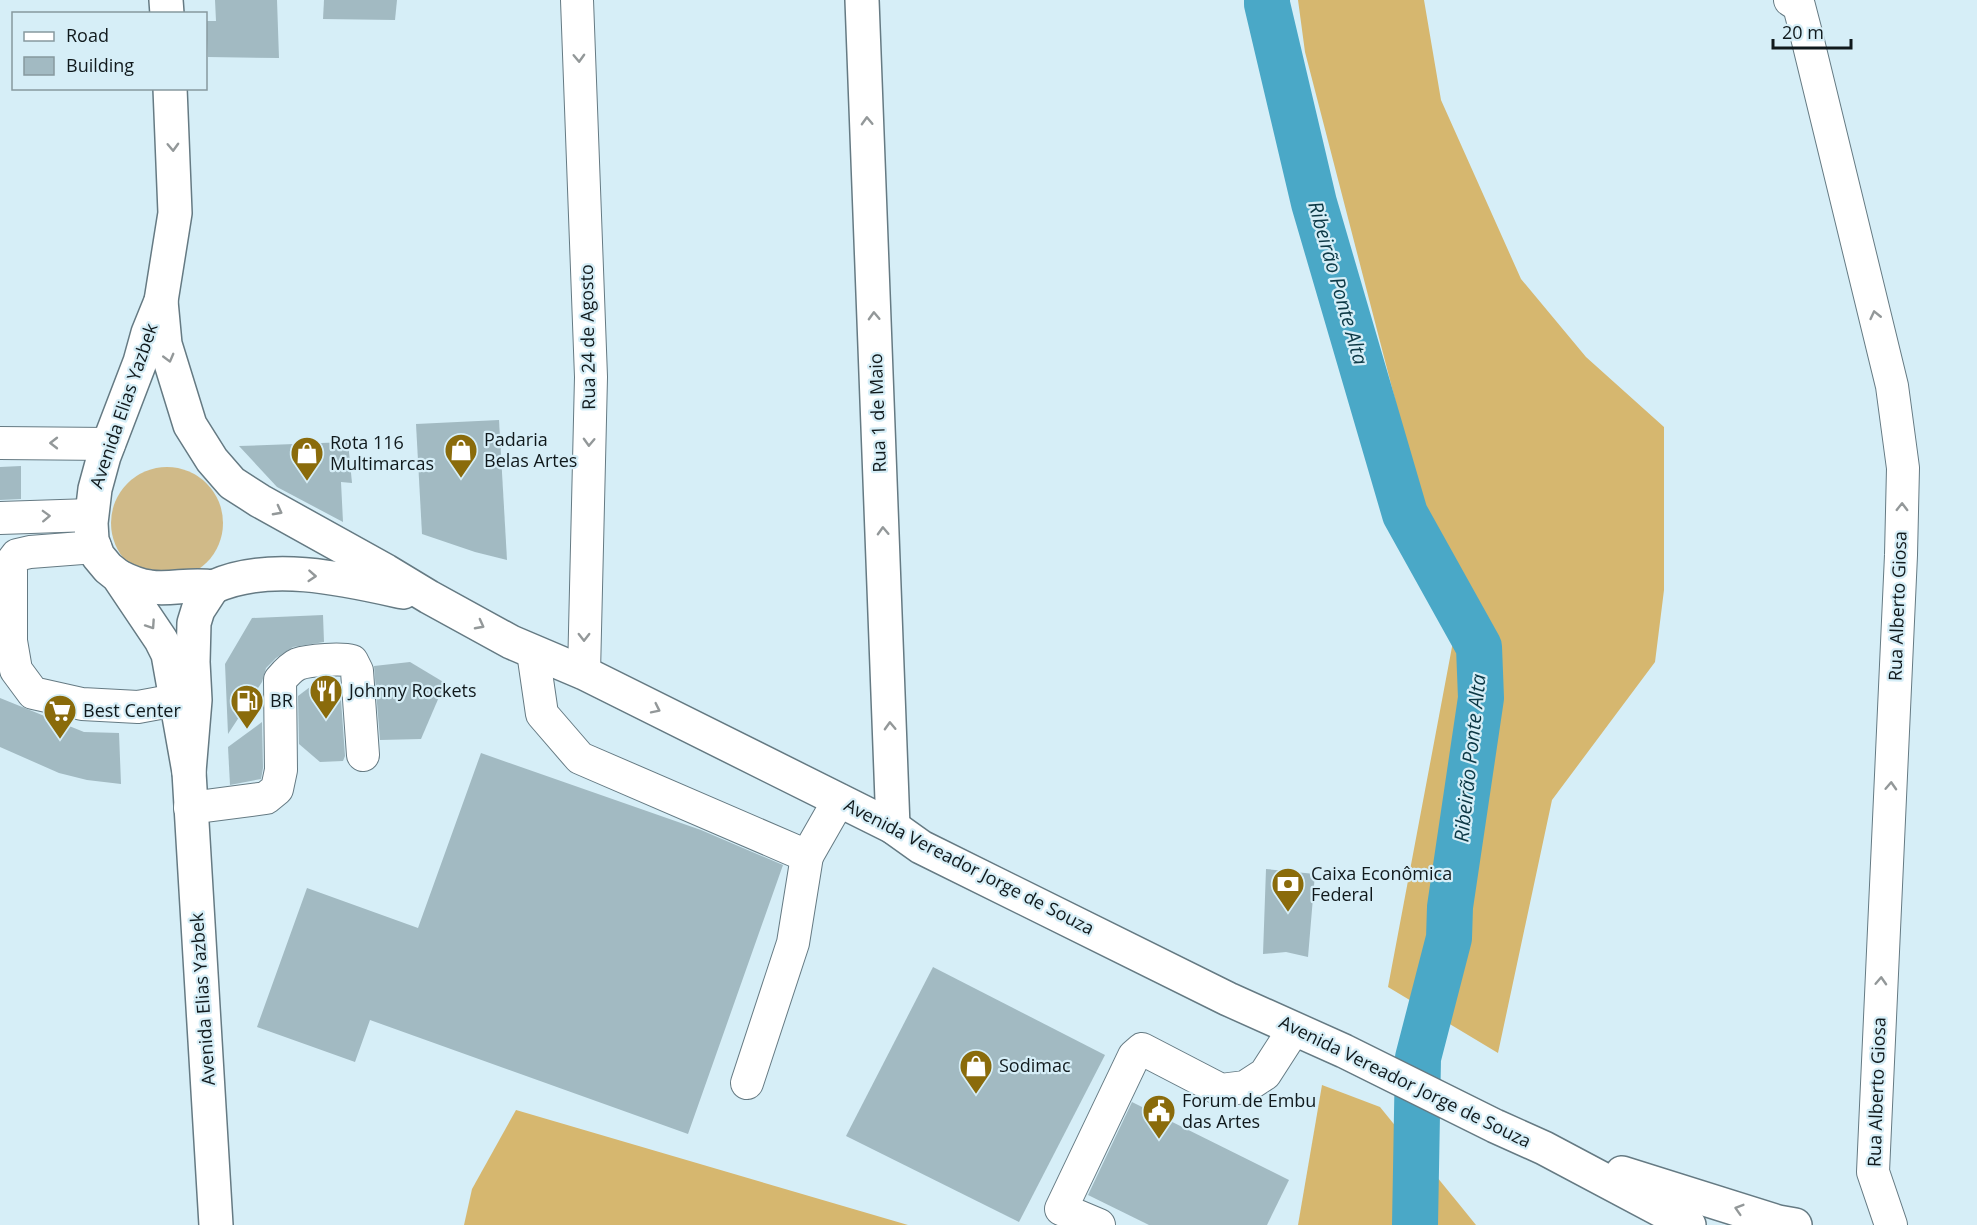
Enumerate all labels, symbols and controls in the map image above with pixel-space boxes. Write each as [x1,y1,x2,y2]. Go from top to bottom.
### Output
legend [12,12,207,90]
scale bar [1773,12,1851,50]
text: 20 m [1782,20,1824,44]
text: Road [66,23,109,47]
text: Building [66,53,134,77]
one-way arrow [573,54,586,63]
one-way arrow [860,116,873,125]
one-way arrow [166,142,179,151]
water label: Ribeirão Ponte Alta [1302,198,1375,368]
street label: Rua 24 de Agosto [574,264,600,410]
one-way arrow [1869,310,1882,320]
one-way arrow [868,311,881,320]
street label: Avenida Elias Yazbek [84,319,163,491]
one-way arrow [162,353,175,363]
street label: Rua 1 de Maio [863,353,891,473]
place label: Padaria Belas Artes [484,427,577,472]
place label: Rota 116 Multimarcas [330,430,434,475]
shop icon: Padaria Belas Artes [443,432,479,479]
shop icon: Rota 116 Multimarcas [289,435,325,482]
one-way arrow [50,437,59,449]
one-way arrow [583,438,595,447]
one-way arrow [1896,503,1909,512]
one-way arrow [271,504,282,515]
one-way arrow [41,510,50,523]
one-way arrow [876,527,889,536]
street label: Rua Alberto Giosa [1882,530,1912,681]
one-way arrow [307,569,316,582]
one-way arrow [144,618,155,629]
one-way arrow [474,618,484,629]
one-way arrow [578,633,590,642]
restaurant icon: Johnny Rockets [308,673,344,720]
water label: Ribeirão Ponte Alta [1447,673,1492,843]
place label: Johnny Rockets [347,678,477,702]
fuel station icon: BR [229,683,265,730]
place label: BR [270,688,293,712]
supermarket icon: Best Center [42,693,78,740]
place label: Best Center [83,698,181,722]
one-way arrow [649,702,660,713]
one-way arrow [883,722,896,731]
one-way arrow [1884,782,1897,791]
street label: Avenida Vereador Jorge de Souza [840,792,1099,940]
place label: Caixa Econômica Federal [1311,861,1452,906]
bank icon: Caixa Econômica Federal [1270,866,1306,913]
street label: Avenida Elias Yazbek [184,911,220,1086]
one-way arrow [1875,976,1888,985]
street label: Avenida Vereador Jorge de Souza [1275,1009,1535,1153]
street label: Rua Alberto Giosa [1861,1016,1891,1167]
shop icon: Sodimac [958,1048,994,1095]
place label: Sodimac [999,1053,1071,1077]
place label: Forum de Embu das Artes [1182,1088,1316,1133]
public building icon: Forum de Embu das Artes [1141,1093,1177,1140]
one-way arrow [1734,1204,1745,1216]

